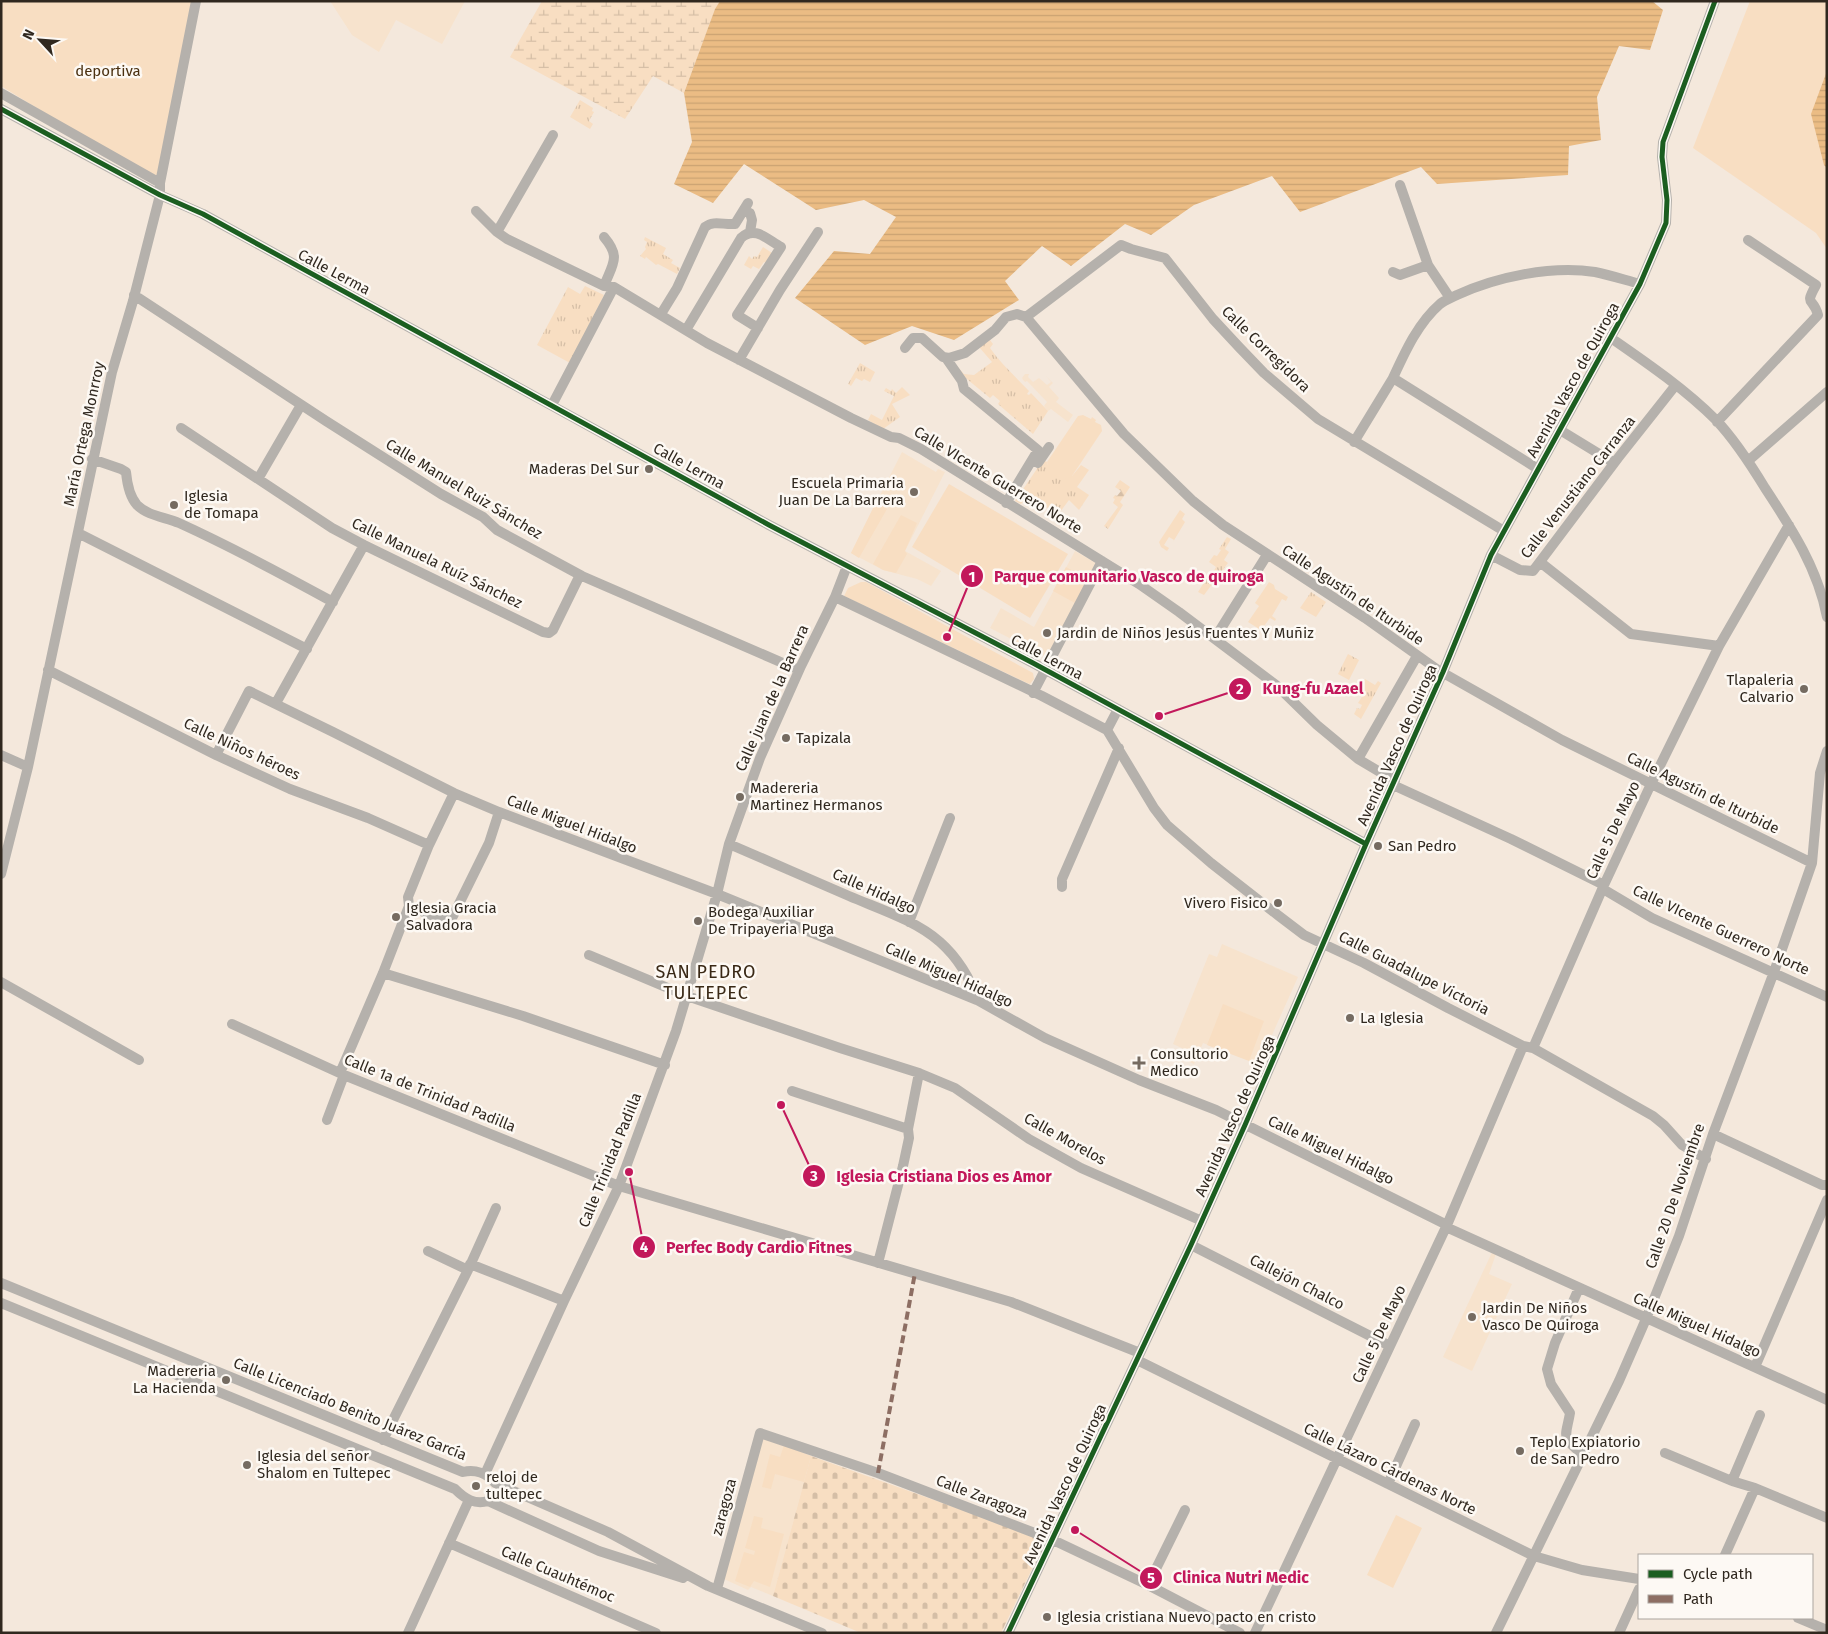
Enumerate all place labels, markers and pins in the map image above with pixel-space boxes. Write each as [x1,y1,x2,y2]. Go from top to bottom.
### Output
place label: Maderas Del Sur [529,460,639,478]
marker: Maderas Del Sur [643,463,655,475]
place label: Escuela Primaria Juan De La Barrera [778,474,904,509]
marker: Escuela Primaria Juan De La Barrera [908,486,920,498]
place label: Iglesia de Tomapa [184,487,259,522]
marker: Iglesia de Tomapa [168,499,180,511]
callout: Parque comunitario Vasco de quiroga [959,561,1274,592]
place label: Jardin de Niños Jesús Fuentes Y Muñiz [1057,624,1314,642]
marker: Jardin de Niños Jesús Fuentes Y Muñiz [1041,627,1053,639]
place label: Tlapaleria Calvario [1726,671,1794,706]
callout: Kung-fu Azael [1228,673,1374,704]
marker: Tlapaleria Calvario [1798,683,1810,695]
place label: Tapizala [796,729,851,747]
marker: Tapizala [780,732,792,744]
place label: Madereria Martinez Hermanos [750,779,882,814]
marker: Madereria Martinez Hermanos [734,791,746,803]
place label: San Pedro [1388,837,1457,855]
marker: San Pedro [1372,840,1384,852]
place label: Vivero Fisico [1184,894,1268,912]
marker: Vivero Fisico [1272,897,1284,909]
place label: Iglesia Gracia Salvadora [406,899,497,934]
place label: Bodega Auxiliar De Tripayeria Puga [708,903,834,938]
marker: Iglesia Gracia Salvadora [390,911,402,923]
marker: Bodega Auxiliar De Tripayeria Puga [692,915,704,927]
place label: La Iglesia [1360,1009,1424,1027]
marker: La Iglesia [1344,1012,1356,1024]
place label: Consultorio Medico [1150,1045,1229,1080]
marker: Consultorio Medico [1132,1056,1146,1070]
callout: Iglesia Cristiana Dios es Amor [801,1161,1062,1192]
callout: Perfec Body Cardio Fitnes [631,1231,862,1262]
place label: Jardin De Niños Vasco De Quiroga [1482,1299,1599,1334]
marker: Jardin De Niños Vasco De Quiroga [1466,1311,1478,1323]
place label: Madereria La Hacienda [133,1362,216,1397]
marker: Madereria La Hacienda [220,1374,232,1386]
place label: Teplo Expiatorio de San Pedro [1530,1433,1640,1468]
marker: Teplo Expiatorio de San Pedro [1514,1445,1526,1457]
place label: Iglesia del señor Shalom en Tultepec [257,1447,391,1482]
marker: Iglesia del señor Shalom en Tultepec [241,1459,253,1471]
place label: reloj de tultepec [486,1468,542,1503]
marker: reloj de tultepec [470,1480,482,1492]
callout: Clinica Nutri Medic [1138,1562,1319,1593]
place label: Iglesia cristiana Nuevo pacto en cristo [1057,1608,1316,1626]
marker: Iglesia cristiana Nuevo pacto en cristo [1041,1611,1053,1623]

